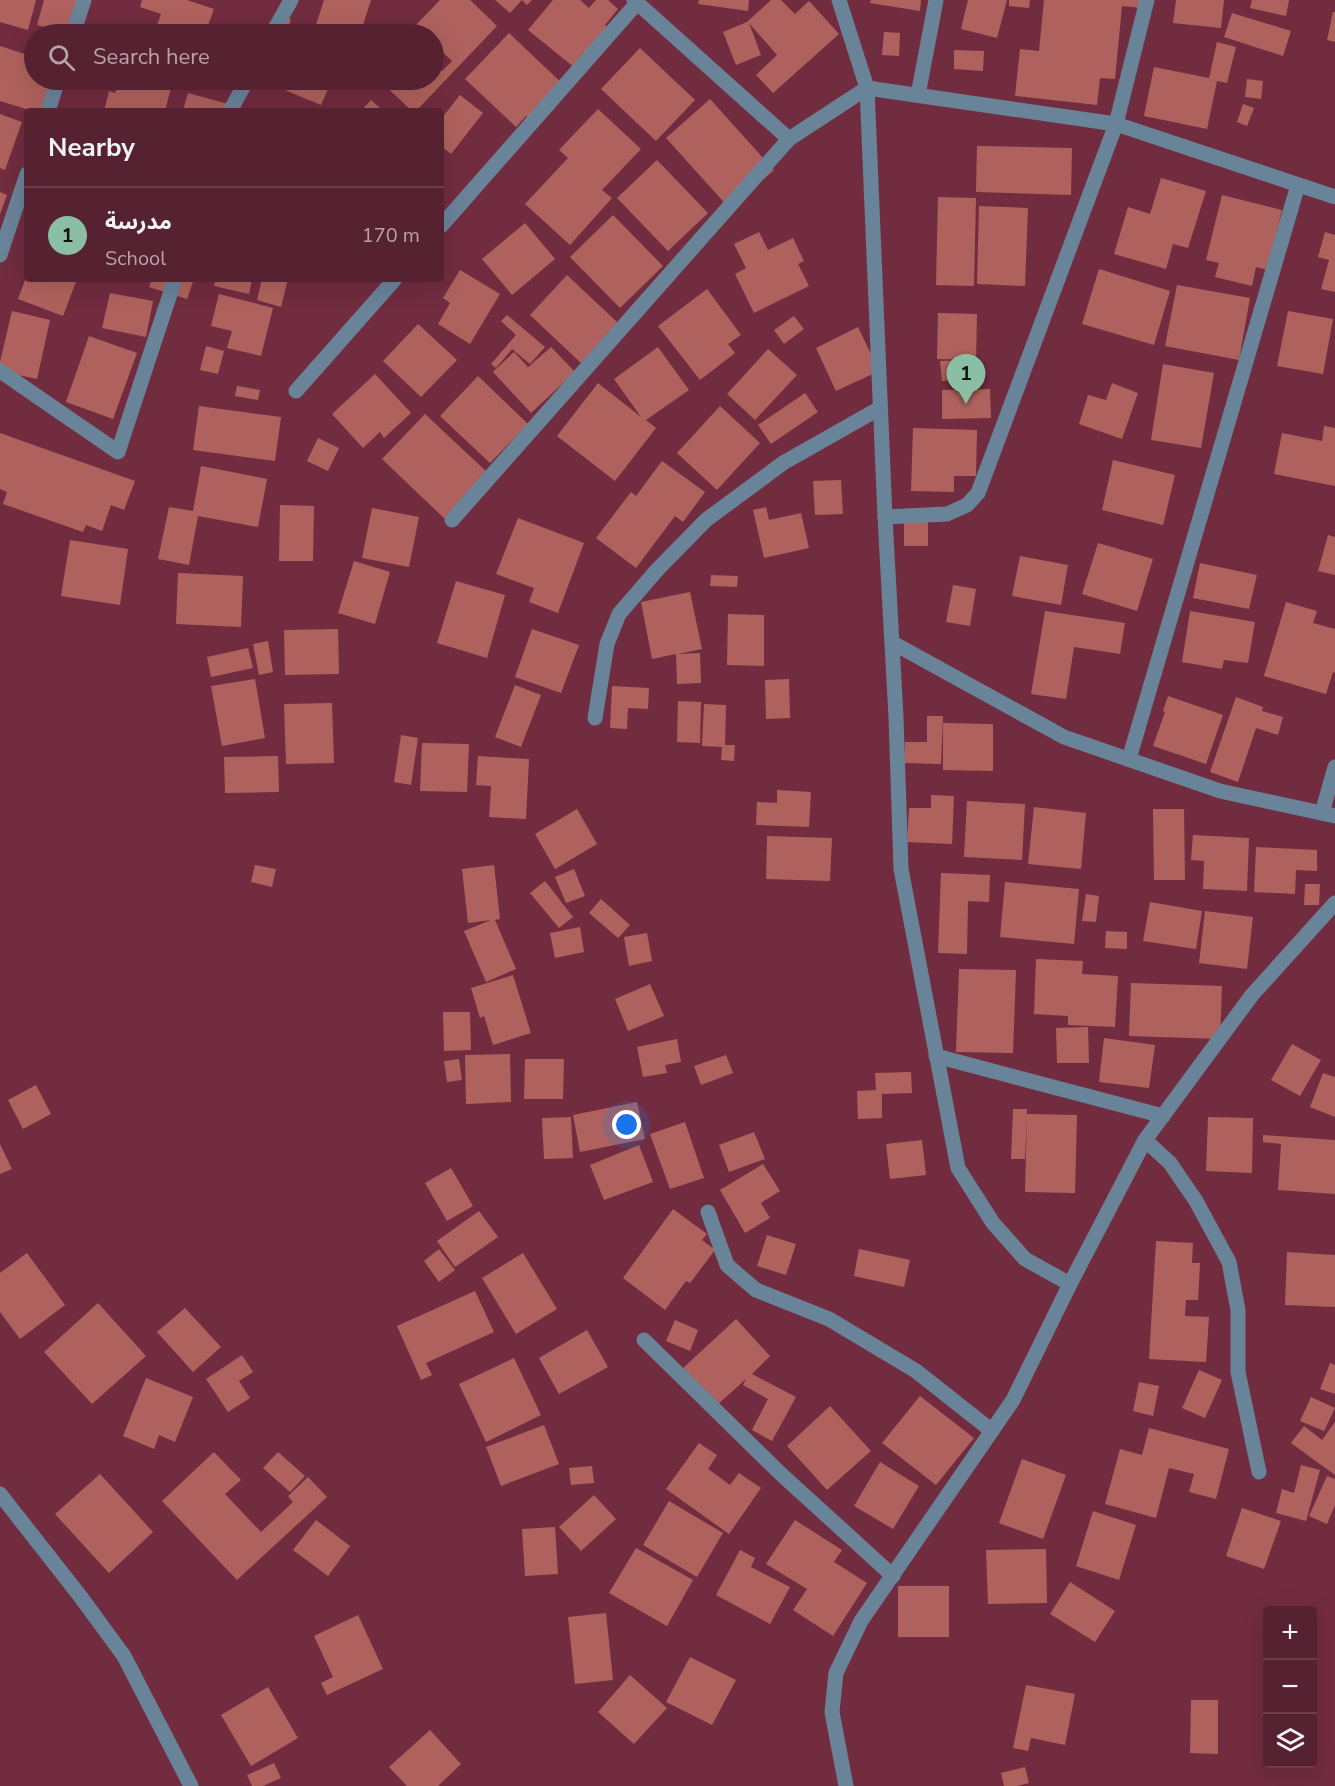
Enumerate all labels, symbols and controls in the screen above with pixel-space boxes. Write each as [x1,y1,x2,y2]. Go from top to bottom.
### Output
search box [24,24,444,90]
icon: search [45,41,78,74]
text: Search here [93,42,210,72]
text: Nearby [48,130,135,165]
text: مدرسة [105,207,172,237]
text: 1 [62,222,74,249]
text: 170 m [362,222,420,249]
text: School [105,245,166,272]
pin: 1 [946,354,986,404]
your location [612,1110,641,1139]
map controls [1263,1606,1317,1768]
button: + [1263,1606,1317,1660]
button: − [1263,1660,1317,1714]
button: layers [1263,1714,1317,1768]

